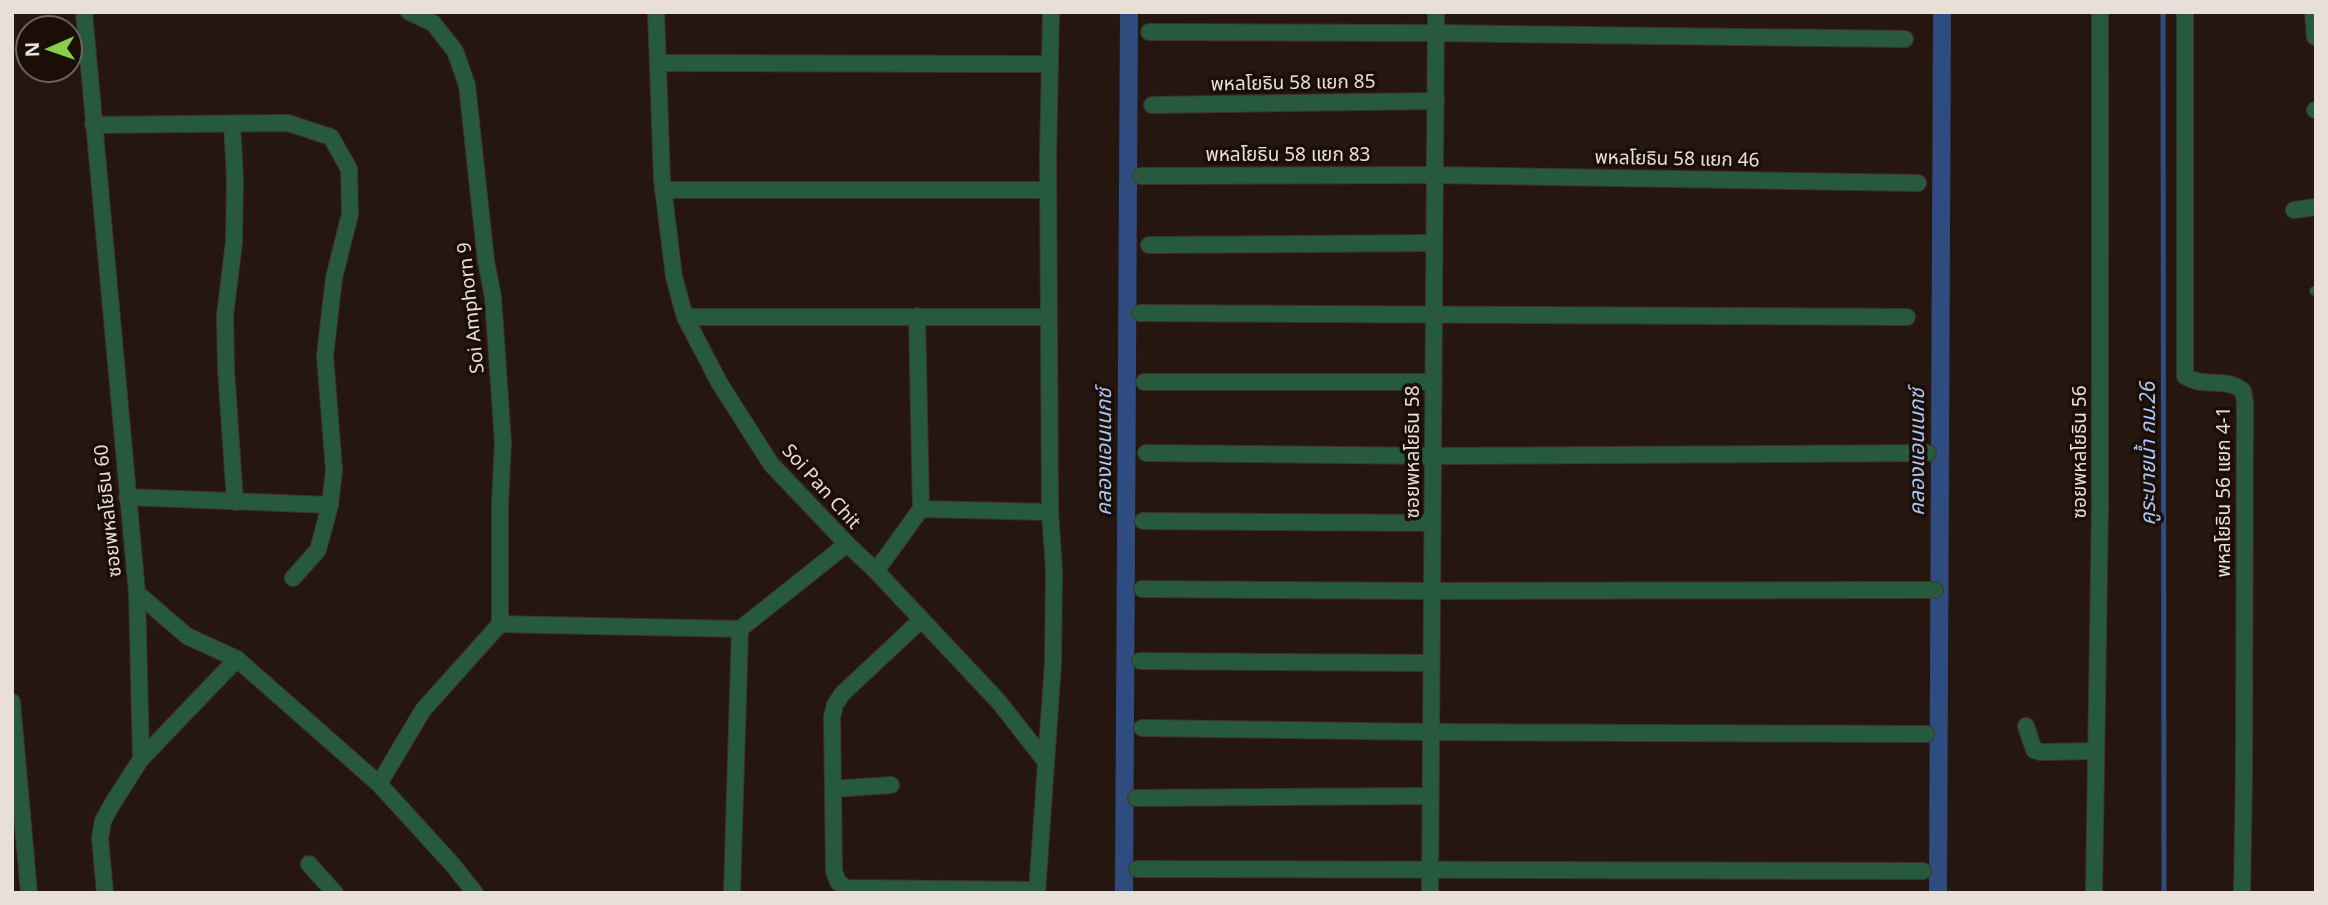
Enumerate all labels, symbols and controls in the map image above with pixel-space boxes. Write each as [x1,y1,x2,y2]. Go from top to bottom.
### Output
north arrow [14,14,84,84]
text: N [19,41,45,58]
street label: พหลโยธิน 58 แยก 85 [1210,68,1376,96]
street label: พหลโยธิน 58 แยก 83 [1206,141,1370,167]
street label: พหลโยธิน 58 แยก 46 [1594,144,1760,172]
street label: Soi Amphorn 9 [450,241,490,375]
water label: คูระบายน้ำ กม.26 [2133,380,2161,525]
water label: คลองแอนเนกซ์ [1089,383,1117,516]
water label: คลองแอนเนกซ์ [1902,383,1930,516]
street label: ซอยพหลโยธิน 58 [1399,385,1425,519]
street label: ซอยพหลโยธิน 56 [2066,385,2092,519]
street label: พหลโยธิน 56 แยก 4-1 [2210,406,2236,578]
street label: Soi Pan Chit [777,438,867,534]
street label: ซอยพหลโยธิน 60 [87,443,127,579]

